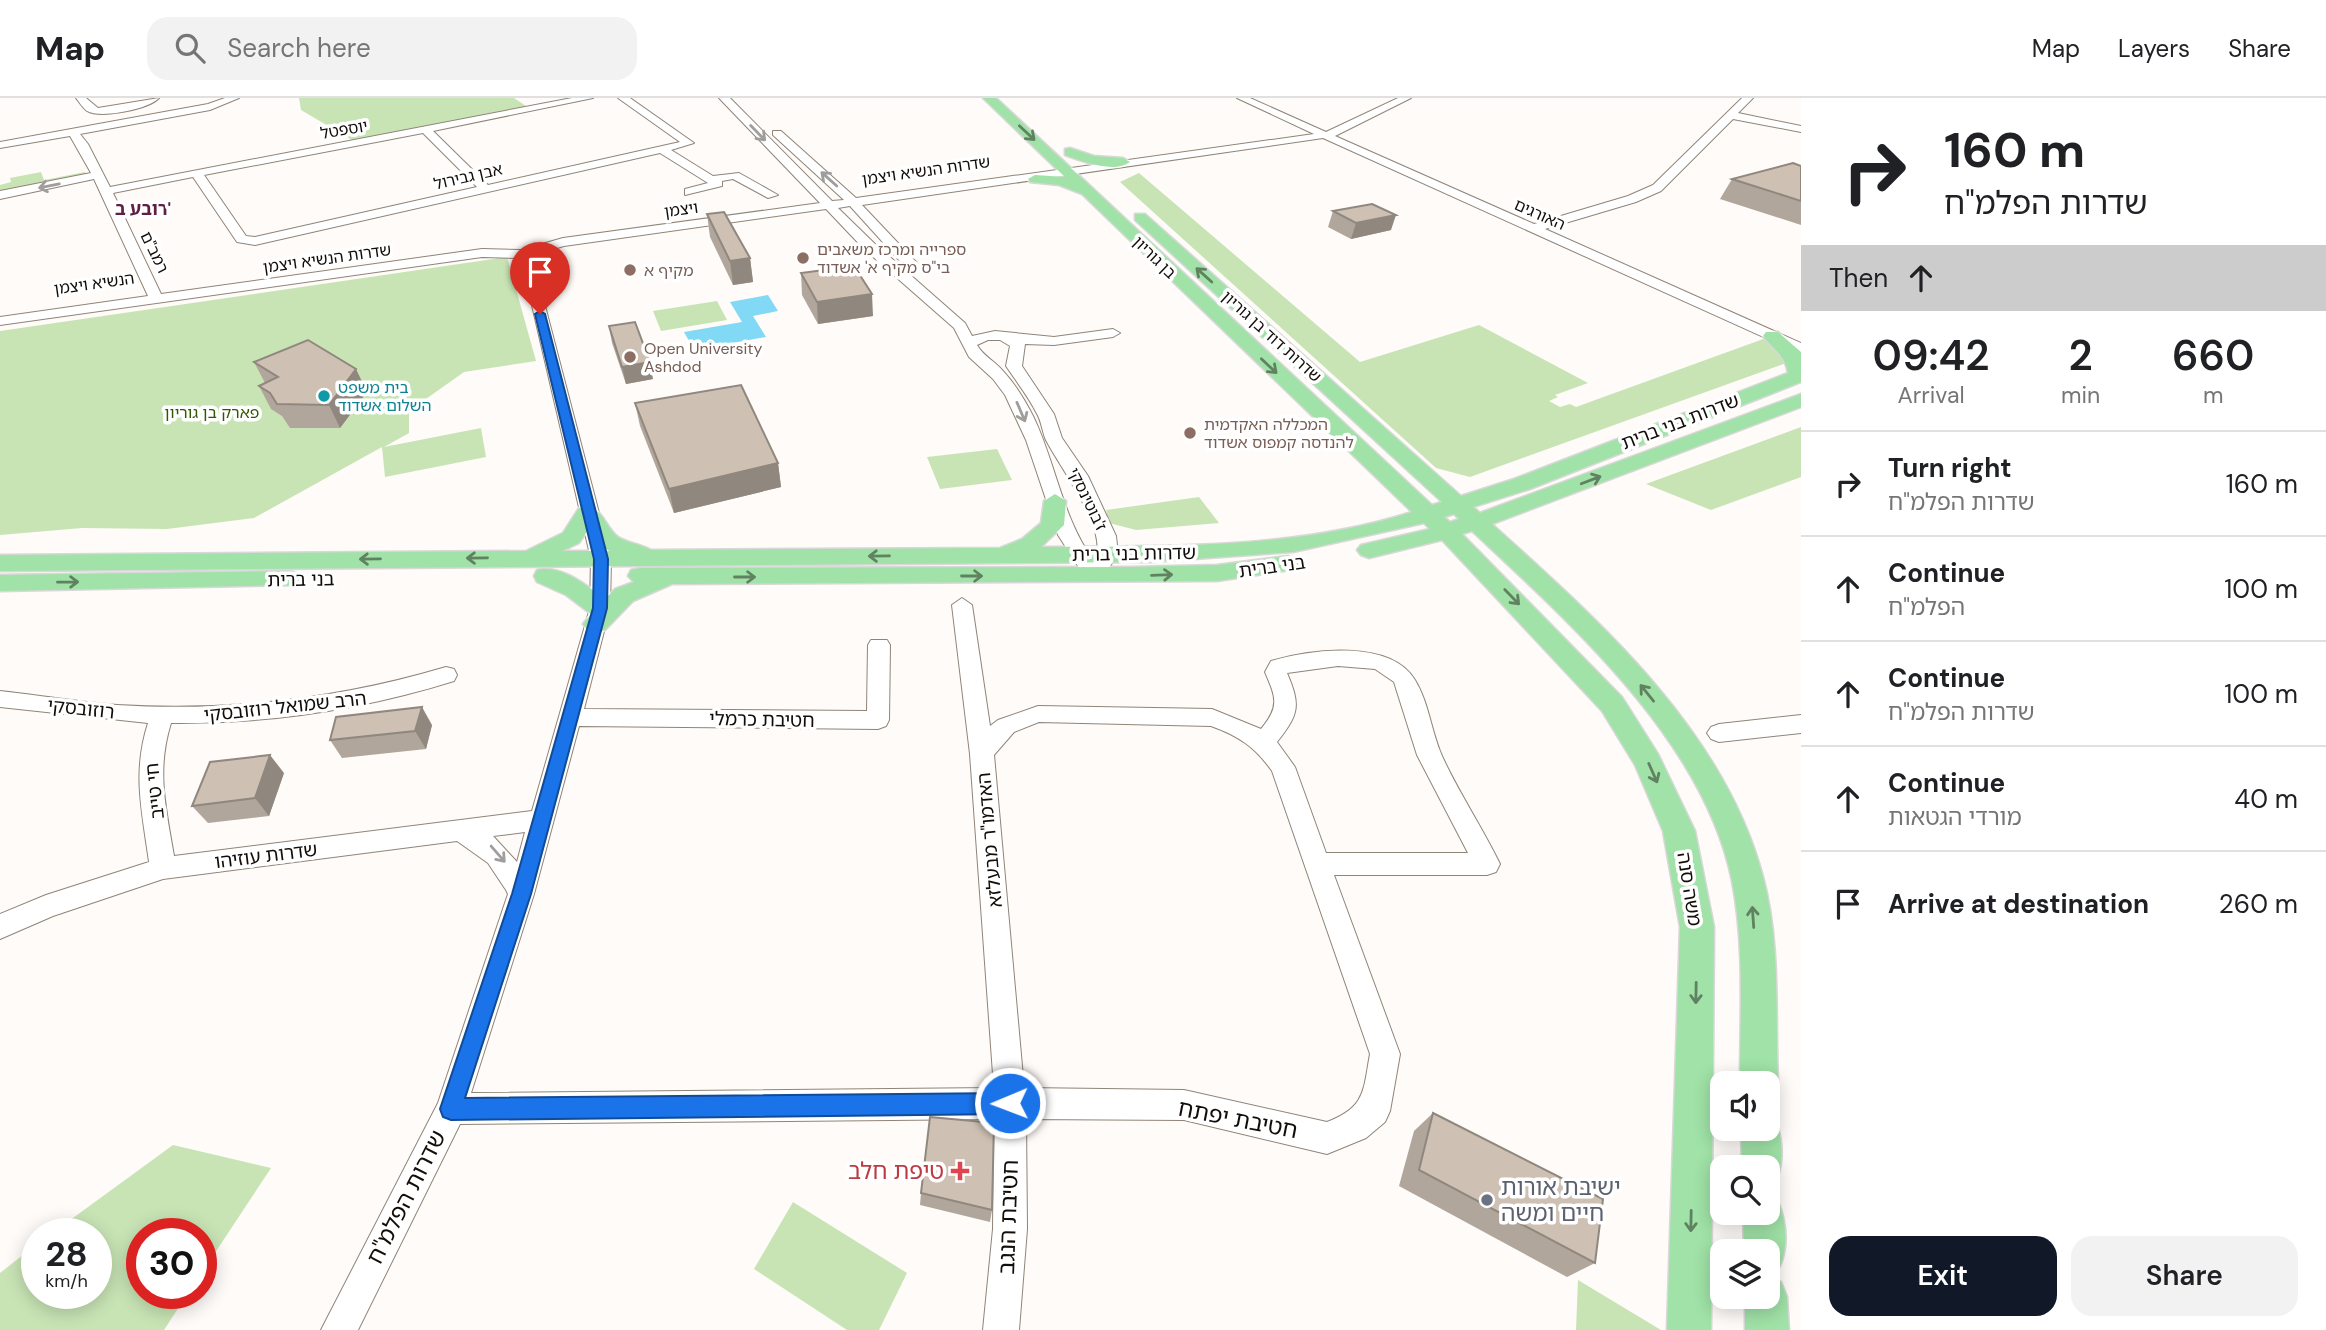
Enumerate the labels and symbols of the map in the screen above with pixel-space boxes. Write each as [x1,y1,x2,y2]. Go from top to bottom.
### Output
street label: יוספטל [319,115,369,144]
one-way arrow [1018,124,1035,141]
one-way arrow [750,125,767,142]
street label: שדרות הנשיא ויצמן [861,151,992,190]
street label: אבן גבירול [432,158,505,195]
one-way arrow [821,171,838,188]
one-way arrow [38,179,61,193]
street label: האורגים [1511,194,1569,235]
district label: רובע ב' [115,197,171,221]
street label: ויצמן [663,197,699,222]
street label: רמב"ם [136,228,174,276]
street label: בן גוריון [1128,232,1181,283]
street label: שדרות הנשיא ויצמן [262,239,393,278]
place label: ספרייה ומרכז משאבים בי"ס מקיף א' אשדוד [817,239,966,278]
pin [510,242,570,314]
marker: ספרייה ומרכז משאבים בי"ס מקיף א' אשדוד [795,250,811,266]
place label: מקיף א [644,260,694,281]
marker: מקיף א [622,262,638,278]
street label: הנשיא ויצמן [52,267,136,300]
one-way arrow [1196,268,1214,284]
street label: שדרות דוד בן גוריון [1217,286,1326,387]
place label: Open University Ashdod [644,338,763,377]
marker: Open University Ashdod [622,349,638,365]
one-way arrow [1260,358,1277,375]
place label: בית משפט השלום אשדוד [338,377,432,416]
marker: בית משפט השלום אשדוד [316,388,332,404]
street label: שדרות בני ברית [1618,388,1743,455]
one-way arrow [1016,401,1029,422]
park label: פארק בן גוריון [165,402,259,423]
place label: המכללה האקדמית להנדסה קמפוס אשדוד [1204,414,1354,453]
marker: המכללה האקדמית להנדסה קמפוס אשדוד [1182,425,1198,441]
street label: ז'בוטינסקי [1063,464,1112,534]
one-way arrow [1579,473,1601,485]
street label: שדרות בני ברית [1072,540,1196,567]
one-way arrow [867,549,890,563]
street label: בני ברית [1237,549,1307,584]
one-way arrow [466,551,489,565]
one-way arrow [358,552,381,566]
street label: בני ברית [267,566,335,593]
one-way arrow [1151,568,1174,581]
one-way arrow [960,569,983,583]
one-way arrow [733,570,756,584]
one-way arrow [56,575,79,589]
one-way arrow [1503,588,1520,605]
one-way arrow [1639,684,1654,702]
street label: הרב שמואל רוזובסקי [202,686,368,727]
street label: רוזובסקי [46,693,116,724]
street label: חטיבת כרמלי [709,706,815,733]
street label: חי טייב [139,762,170,820]
one-way arrow [1647,762,1660,784]
street label: האדמו"ר מבעלזא [971,771,1008,909]
street label: שדרות עוזיהו [213,837,319,874]
one-way arrow [490,845,506,863]
street label: משה סנה [1671,850,1708,928]
one-way arrow [1746,906,1759,929]
one-way arrow [1689,982,1703,1005]
position arrow [973,1066,1047,1140]
street label: חטיבת יפתח [1176,1093,1300,1145]
street label: שדרות הפלמ"ח [359,1125,453,1269]
place label: טיפת חלב [848,1156,944,1186]
street label: חטיבת הנגב [991,1159,1025,1275]
marker: טיפת חלב [950,1161,970,1181]
place label: ישיבת אורות חיים ומשה [1501,1172,1621,1228]
marker: ישיבת אורות חיים ומשה [1479,1192,1495,1208]
one-way arrow [1684,1209,1698,1232]
speed limit sign: 30 [126,1218,217,1309]

